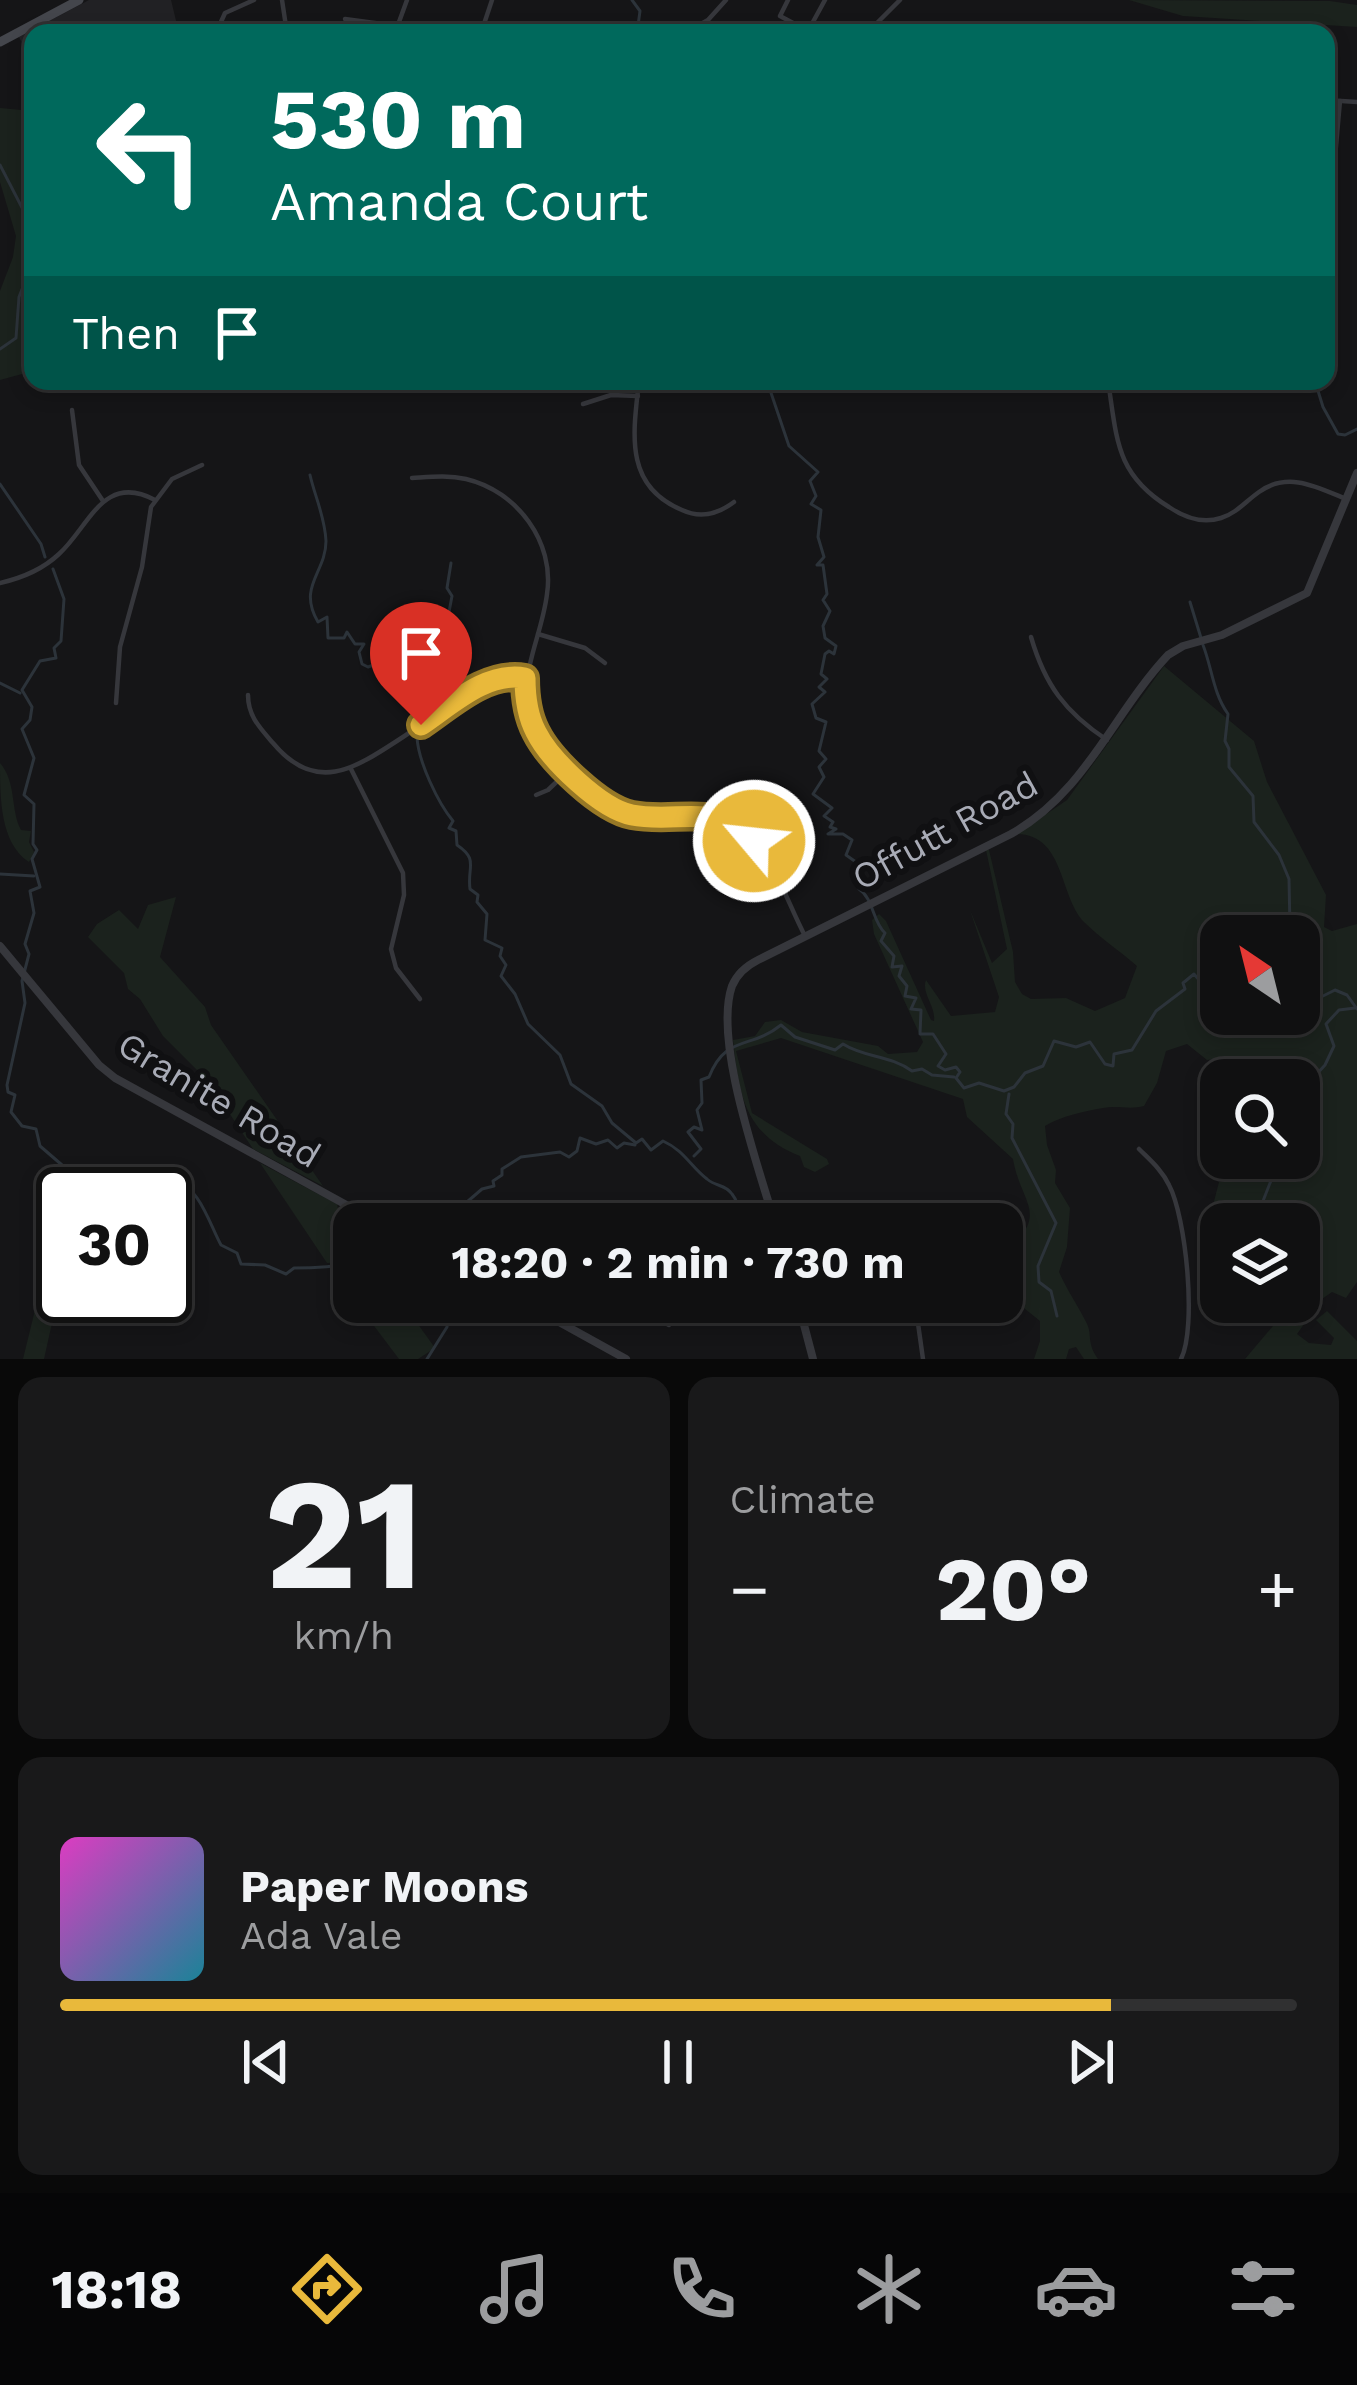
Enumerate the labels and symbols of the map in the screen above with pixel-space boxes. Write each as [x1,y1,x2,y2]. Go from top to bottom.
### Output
pin [370,602,472,725]
street label: Offutt Road [845,763,1045,899]
position arrow [691,778,817,904]
north arrow [1200,915,1320,1035]
street label: Granite Road [110,1023,328,1177]
speed limit sign: 30 [36,1167,192,1323]

